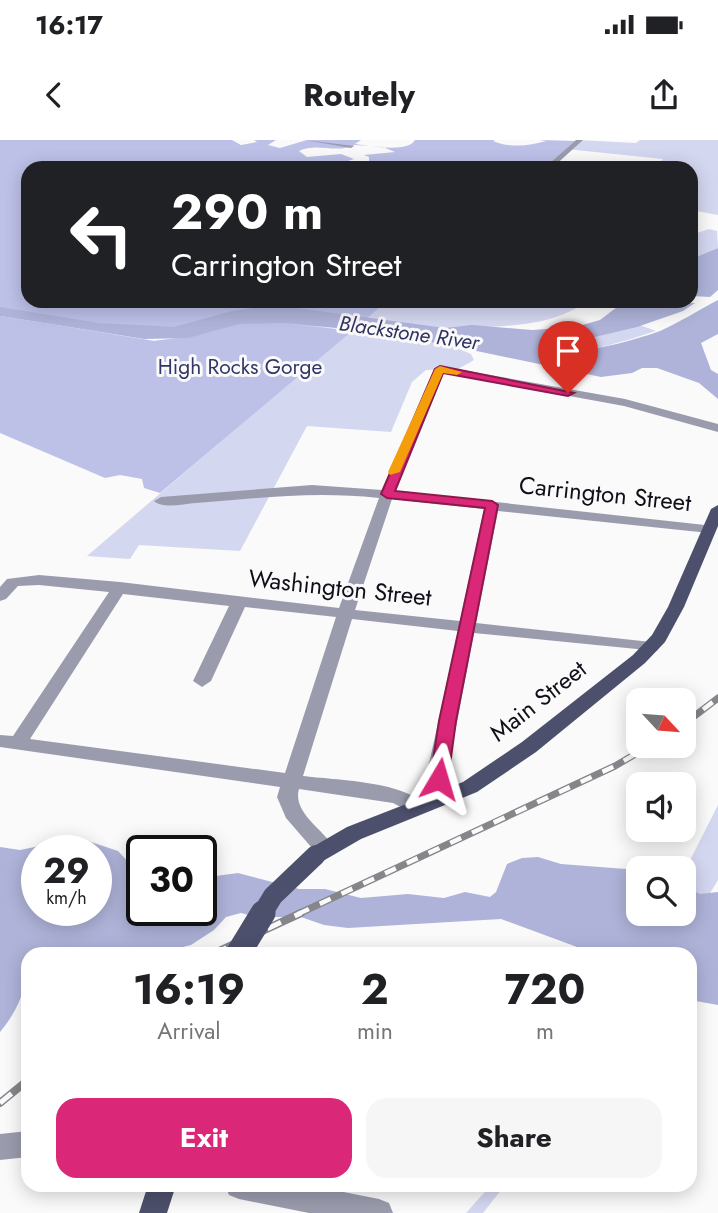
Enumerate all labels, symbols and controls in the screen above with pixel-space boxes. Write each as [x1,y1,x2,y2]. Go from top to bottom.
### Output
text: 16:17 [35,6,103,44]
text: Routely [303,72,415,118]
icon: back [35,76,73,114]
icon: share [645,76,683,114]
text: 290 m [171,177,323,247]
icon: left [56,189,147,280]
text: Carrington Street [171,242,402,288]
water label: Blackstone River [337,308,482,358]
pin [538,321,598,393]
icon: arrive [549,332,587,370]
park label: High Rocks Gorge [158,352,322,382]
street label: Carrington Street [517,467,693,520]
street label: Washington Street [247,561,433,615]
street label: Main Street [482,651,594,750]
north arrow [626,688,696,758]
map controls [626,688,696,926]
position arrow [402,742,476,816]
button: sound [626,772,696,842]
speed limit sign: 30 [126,835,217,926]
text: 29 [43,846,90,896]
button: search [626,856,696,926]
text: km/h [46,885,87,911]
text: 16:19 [133,959,245,1020]
text: 2 [361,959,389,1020]
text: 720 [505,959,585,1020]
text: Arrival [157,1014,221,1048]
text: min [357,1014,393,1048]
text: m [536,1014,554,1048]
button: Exit [56,1098,352,1178]
button: Share [366,1098,662,1178]

